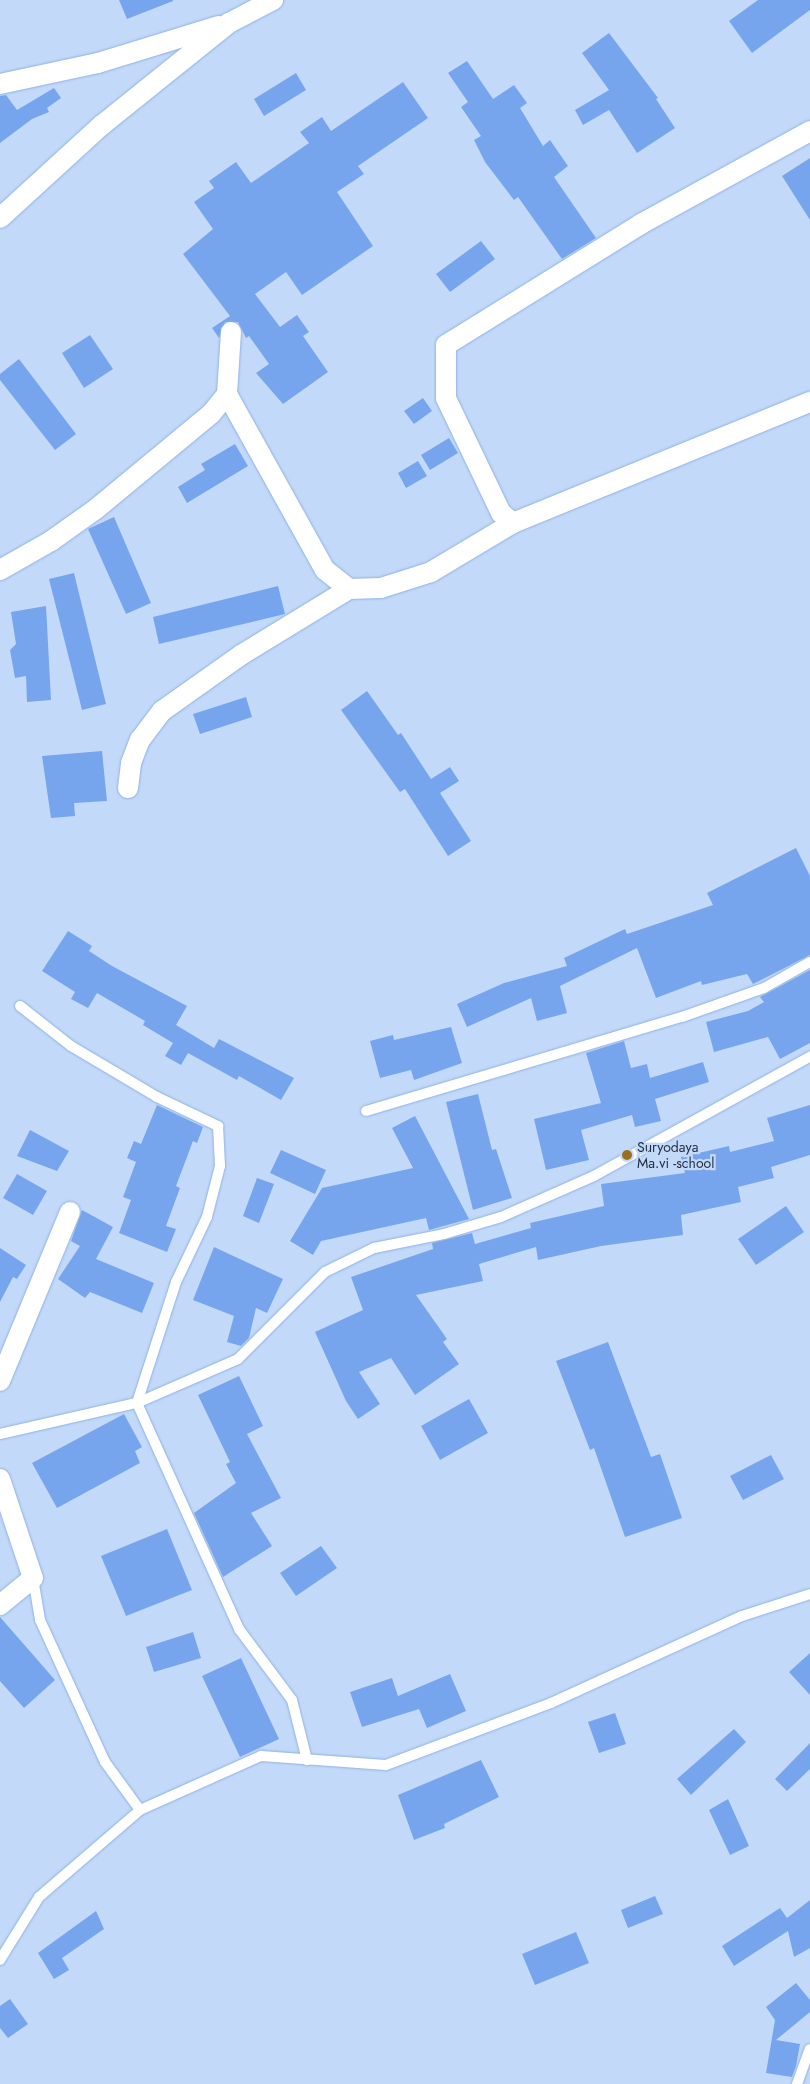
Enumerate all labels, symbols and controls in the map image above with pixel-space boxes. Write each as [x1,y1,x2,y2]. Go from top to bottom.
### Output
place label: Suryodaya Ma.vi -school [637,1139,714,1172]
marker: Suryodaya Ma.vi -school [621,1149,633,1161]

